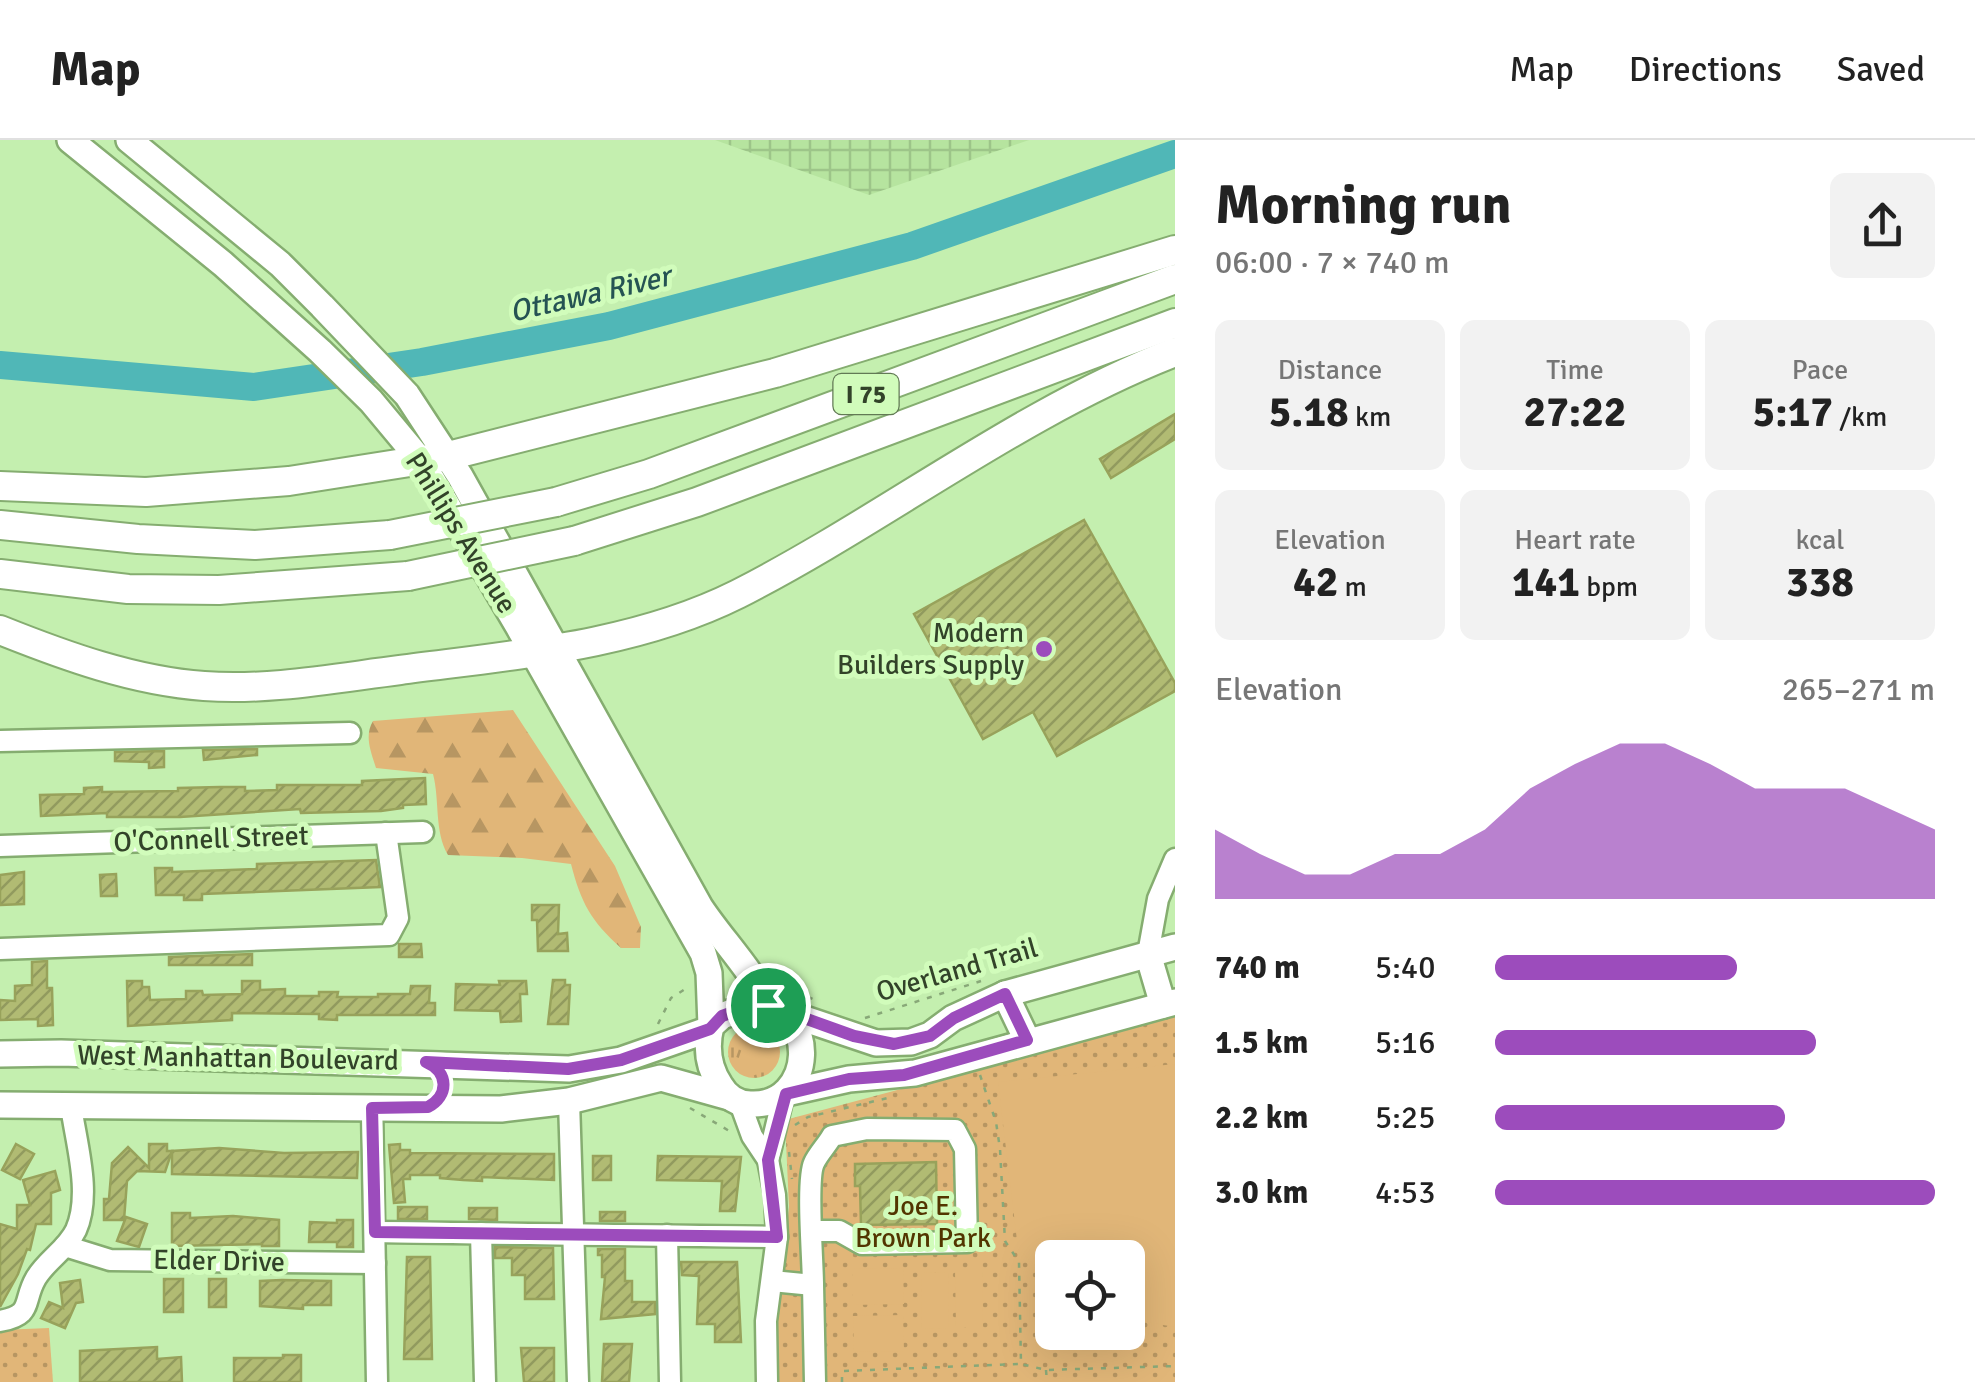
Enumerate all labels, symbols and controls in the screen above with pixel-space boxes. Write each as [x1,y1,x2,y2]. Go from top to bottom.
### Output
text: Map [50,40,140,99]
text: Map [1509,48,1574,91]
text: Directions [1629,48,1782,91]
text: Saved [1837,48,1925,91]
text: Morning run [1215,171,1512,239]
button: share [1830,173,1935,278]
text: 06:00 · 7 × 740 m [1215,243,1450,282]
water label: Ottawa River [506,257,678,330]
text: Distance [1278,353,1382,387]
text: Time [1546,353,1604,387]
text: Pace [1792,353,1848,387]
road number: I 75 [834,374,898,414]
text: 5.18 [1269,387,1349,438]
text: 27:22 [1523,387,1627,438]
text: 5:17 [1753,387,1833,438]
text: km [1349,400,1391,434]
text: /km [1833,400,1887,434]
street label: Phillips Avenue [398,446,524,620]
text: Elevation [1274,523,1386,557]
text: Heart rate [1514,523,1636,557]
text: kcal [1795,523,1845,557]
text: 42 [1293,557,1338,608]
text: 141 [1512,557,1580,608]
text: 338 [1786,557,1854,608]
text: m [1338,570,1367,604]
text: bpm [1580,570,1638,604]
place label: Modern Builders Supply [837,616,1024,682]
marker: Modern Builders Supply [1033,638,1055,660]
text: Elevation [1215,670,1342,709]
text: 265–271 m [1782,670,1935,709]
street label: O'Connell Street [113,819,309,859]
street label: Overland Trail [872,931,1042,1009]
text: 740 m [1215,948,1300,987]
text: 5:40 [1375,948,1435,987]
pin [726,963,811,1048]
icon: arrive [741,978,796,1033]
text: 1.5 km [1215,1023,1308,1062]
text: 5:16 [1375,1023,1435,1062]
street label: West Manhattan Boulevard [77,1038,399,1078]
text: 2.2 km [1215,1098,1308,1137]
text: 5:25 [1375,1098,1435,1137]
text: 3.0 km [1215,1173,1308,1212]
text: 4:53 [1375,1173,1435,1212]
park label: Joe E. Brown Park [855,1189,991,1255]
map controls [1035,1240,1145,1350]
button: locate [1035,1240,1145,1350]
street label: Elder Drive [153,1243,285,1279]

